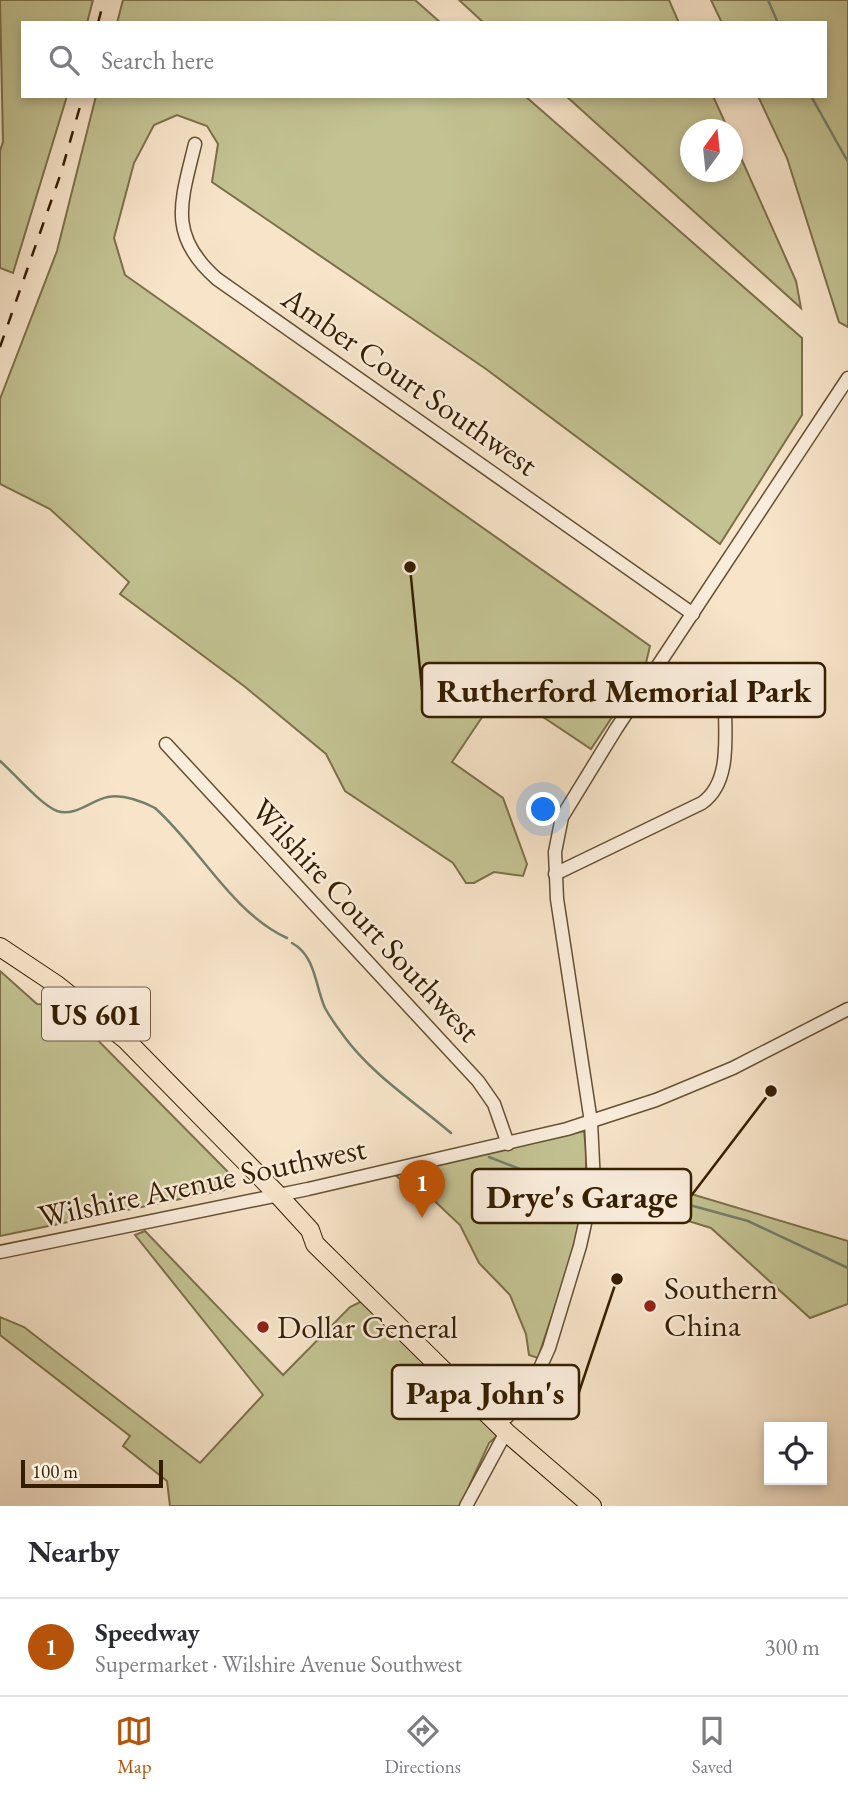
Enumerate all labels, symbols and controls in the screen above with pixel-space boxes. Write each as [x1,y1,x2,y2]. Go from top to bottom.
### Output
search box [21,21,827,98]
icon: search [45,41,83,79]
text: Search here [101,43,214,77]
north arrow [680,119,743,182]
street label: Amber Court Southwest [273,276,546,485]
callout: Rutherford Memorial Park [422,663,825,717]
text: Rutherford Memorial Park [437,669,812,712]
street label: Wilshire Court Southwest [242,789,490,1051]
your location [526,792,560,826]
road number: US 601 [42,988,150,1040]
street label: Wilshire Avenue Southwest [34,1127,370,1237]
pin: 1 [399,1160,445,1218]
callout: Drye's Garage [472,1169,691,1223]
text: Drye's Garage [486,1175,678,1218]
place label: Southern China [664,1267,778,1346]
marker: Southern China [642,1298,658,1314]
place label: Dollar General [277,1306,458,1348]
marker: Dollar General [255,1319,271,1335]
callout: Papa John's [392,1365,579,1419]
text: Papa John's [406,1371,564,1414]
map controls [764,1422,827,1485]
button: locate [764,1422,827,1485]
scale bar [21,1457,163,1489]
text: 100 m [32,1459,78,1484]
text: Nearby [28,1532,120,1571]
text: Speedway [95,1615,200,1649]
text: 1 [45,1632,57,1662]
text: 300 m [764,1632,820,1662]
text: Supermarket · Wilshire Avenue Southwest [95,1649,462,1679]
tab: Map [115,1712,153,1779]
tab: Directions [384,1712,461,1779]
tab: Saved [692,1712,733,1779]

